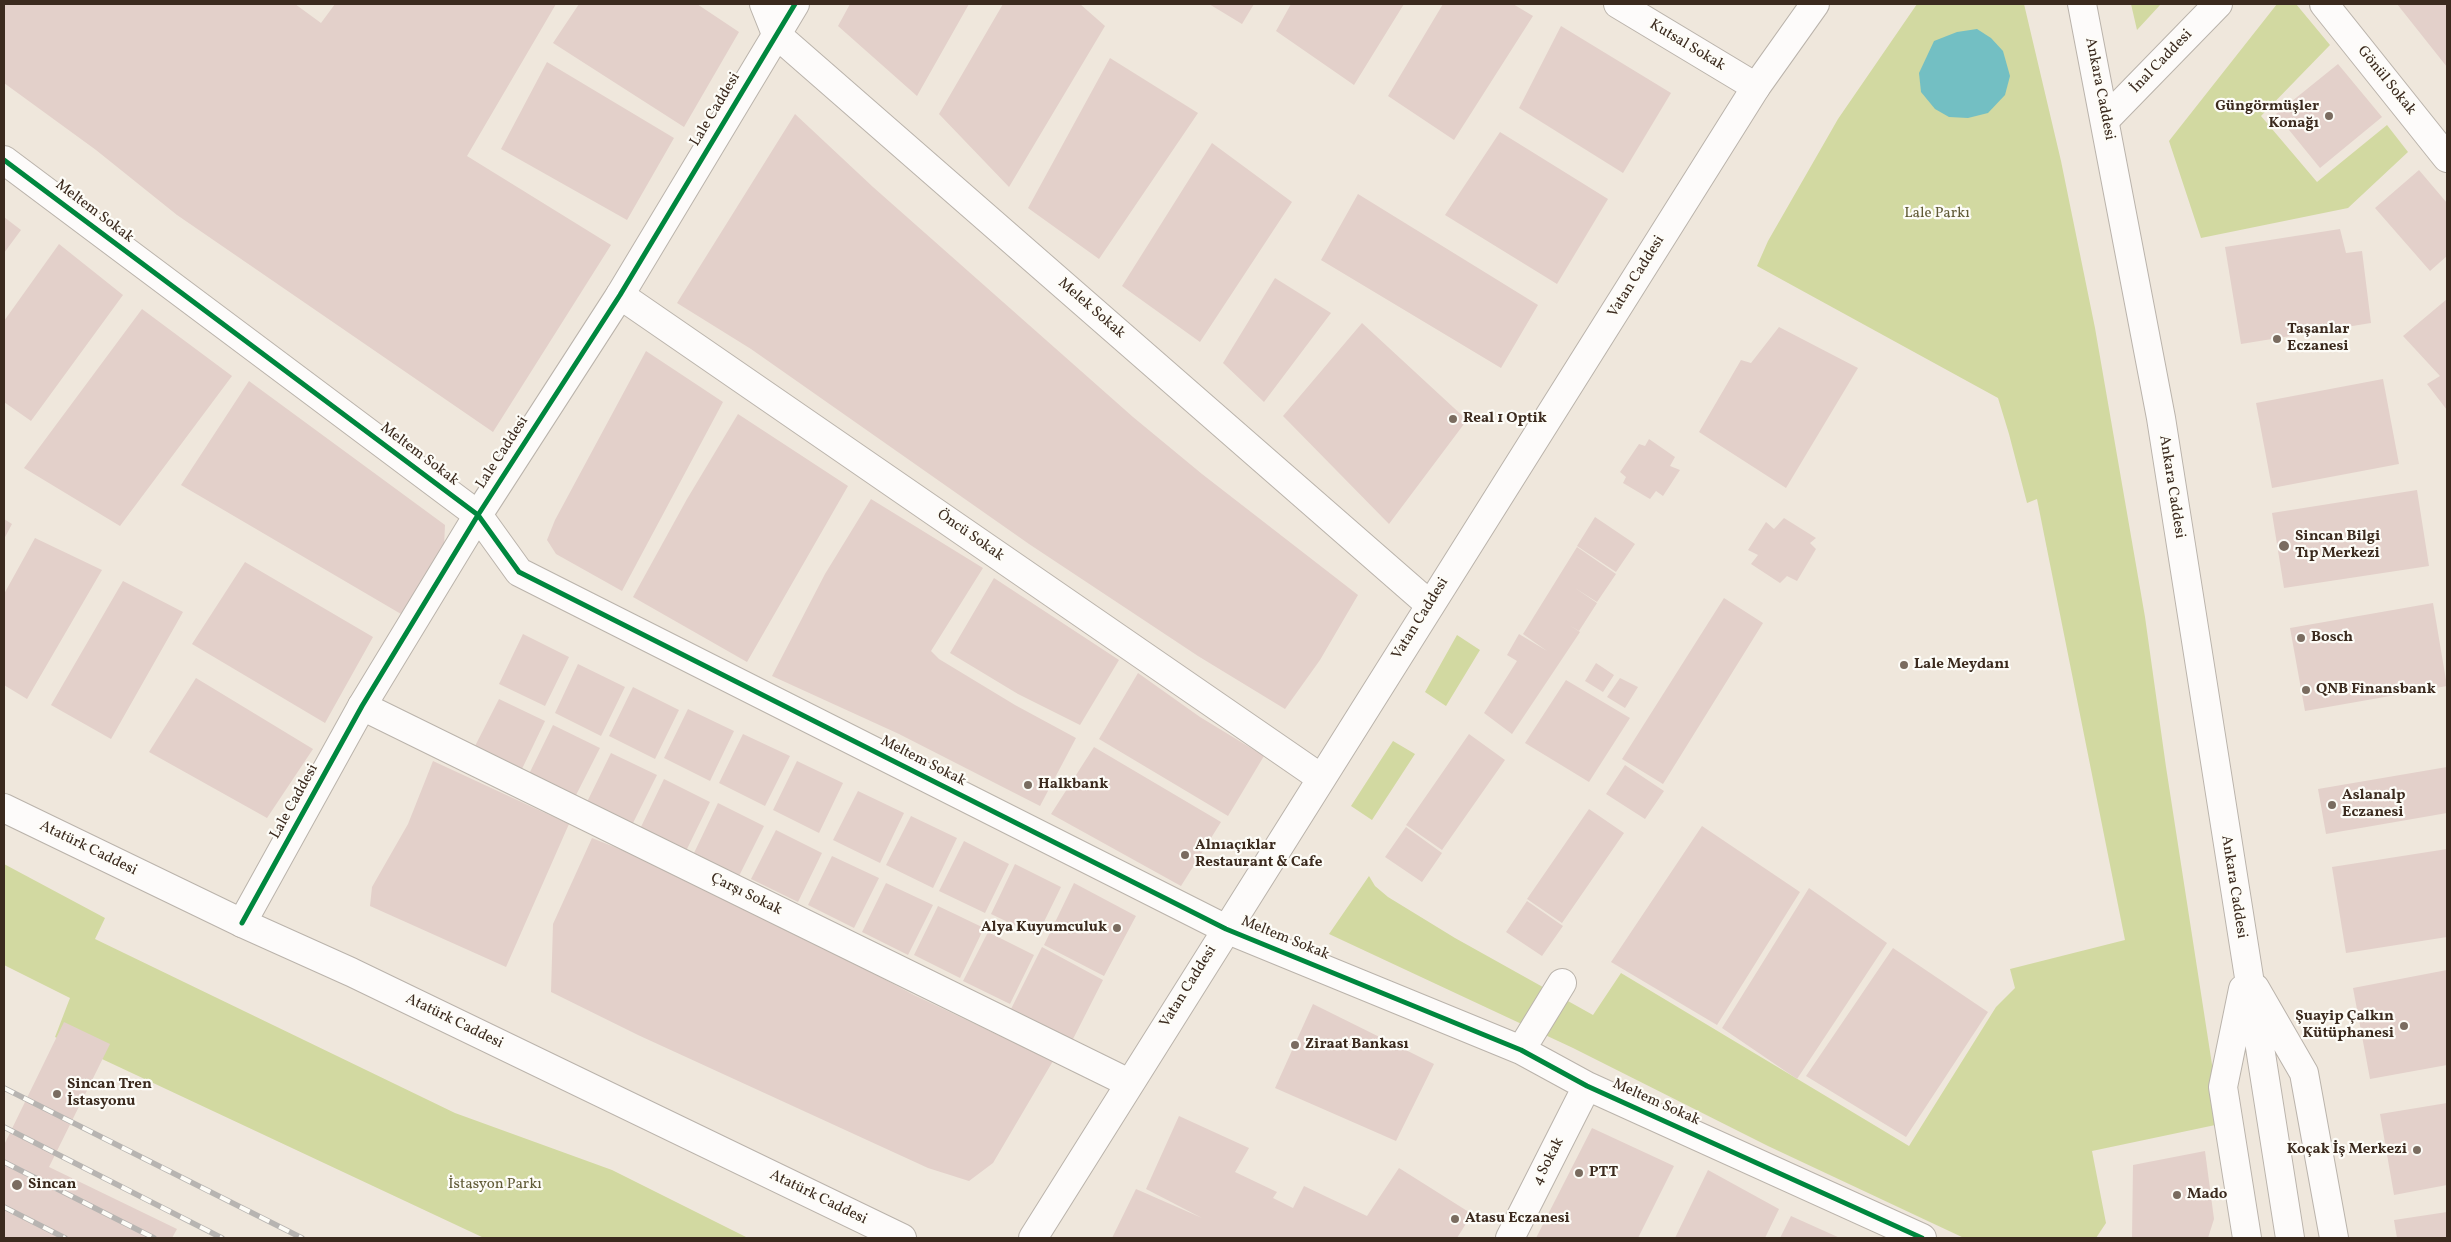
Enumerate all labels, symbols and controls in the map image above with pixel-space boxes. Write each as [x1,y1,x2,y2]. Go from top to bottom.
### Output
street label: Kutsal Sokak [1646,16,1728,76]
street label: İnal Caddesi [2127,26,2197,98]
street label: Ankara Caddesi [2080,36,2118,142]
street label: Gönül Sokak [2353,43,2419,119]
street label: Lale Caddesi [687,70,745,150]
place label: Güngörmüşler Konağı [2215,98,2319,133]
marker: Güngörmüşler Konağı [2323,110,2335,122]
street label: Meltem Sokak [51,177,137,247]
park label: Lale Parkı [1904,205,1970,223]
street label: Vatan Caddesi [1605,233,1669,321]
street label: Melek Sokak [1054,275,1128,343]
place label: Taşanlar Eczanesi [2287,321,2349,356]
marker: Taşanlar Eczanesi [2271,333,2283,345]
place label: Real 1 Optik [1463,410,1547,428]
street label: Lale Caddesi [473,413,533,493]
marker: Real 1 Optik [1447,413,1459,425]
street label: Meltem Sokak [376,420,462,490]
street label: Ankara Caddesi [2154,434,2188,540]
street label: Öncü Sokak [933,506,1007,566]
place label: Sincan Bilgi Tıp Merkezi [2295,528,2380,563]
marker: Sincan Bilgi Tıp Merkezi [2277,539,2291,553]
street label: Vatan Caddesi [1389,575,1453,663]
place label: Bosch [2311,629,2353,647]
marker: Bosch [2295,632,2307,644]
place label: Lale Meydanı [1914,656,2009,674]
marker: Lale Meydanı [1898,659,1910,671]
place label: QNB Finansbank [2316,681,2436,699]
marker: QNB Finansbank [2300,684,2312,696]
street label: Meltem Sokak [877,733,969,791]
street label: Lale Caddesi [267,761,323,843]
place label: Halkbank [1038,776,1108,794]
marker: Halkbank [1022,779,1034,791]
place label: Aslanalp Eczanesi [2342,787,2406,822]
marker: Aslanalp Eczanesi [2326,799,2338,811]
street label: Atatürk Caddesi [36,818,140,880]
street label: Ankara Caddesi [2216,834,2250,940]
place label: Alnıaçıklar Restaurant & Cafe [1195,837,1322,872]
marker: Alnıaçıklar Restaurant & Cafe [1179,849,1191,861]
street label: Çarşı Sokak [707,870,785,920]
street label: Meltem Sokak [1238,913,1332,965]
place label: Alya Kuyumculuk [981,919,1107,937]
marker: Alya Kuyumculuk [1111,922,1123,934]
street label: Vatan Caddesi [1157,943,1221,1031]
street label: Atatürk Caddesi [402,991,506,1053]
place label: Şuayip Çalkın Kütüphanesi [2295,1008,2394,1043]
marker: Şuayip Çalkın Kütüphanesi [2398,1020,2410,1032]
place label: Ziraat Bankası [1305,1036,1409,1054]
marker: Ziraat Bankası [1289,1039,1301,1051]
place label: Sincan Tren İstasyonu [67,1076,152,1111]
street label: Meltem Sokak [1610,1076,1702,1130]
marker: Sincan Tren İstasyonu [51,1088,63,1100]
street label: 4 Sokak [1529,1135,1569,1189]
place label: Koçak İş Merkezi [2287,1141,2407,1159]
marker: Koçak İş Merkezi [2411,1144,2423,1156]
place label: PTT [1589,1164,1618,1182]
street label: Atatürk Caddesi [766,1167,870,1229]
marker: PTT [1573,1167,1585,1179]
place label: Sincan [28,1176,76,1194]
park label: İstasyon Parkı [448,1176,542,1194]
marker: Sincan [10,1178,24,1192]
place label: Mado [2187,1186,2227,1204]
marker: Mado [2171,1189,2183,1201]
place label: Atasu Eczanesi [1465,1210,1570,1228]
marker: Atasu Eczanesi [1449,1213,1461,1225]

